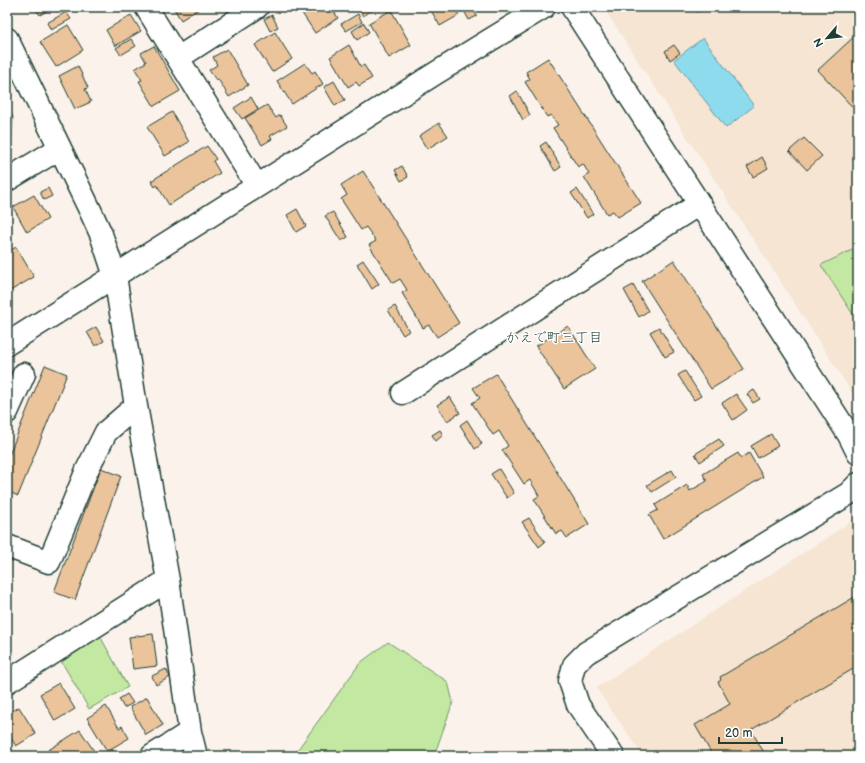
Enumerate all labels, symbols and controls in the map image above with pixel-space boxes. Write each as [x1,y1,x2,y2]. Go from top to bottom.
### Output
north arrow [807,18,847,58]
text: N [811,36,826,49]
district label: かえで町三丁目 [506,329,602,346]
scale bar [719,719,782,745]
text: 20 m [725,726,752,741]

